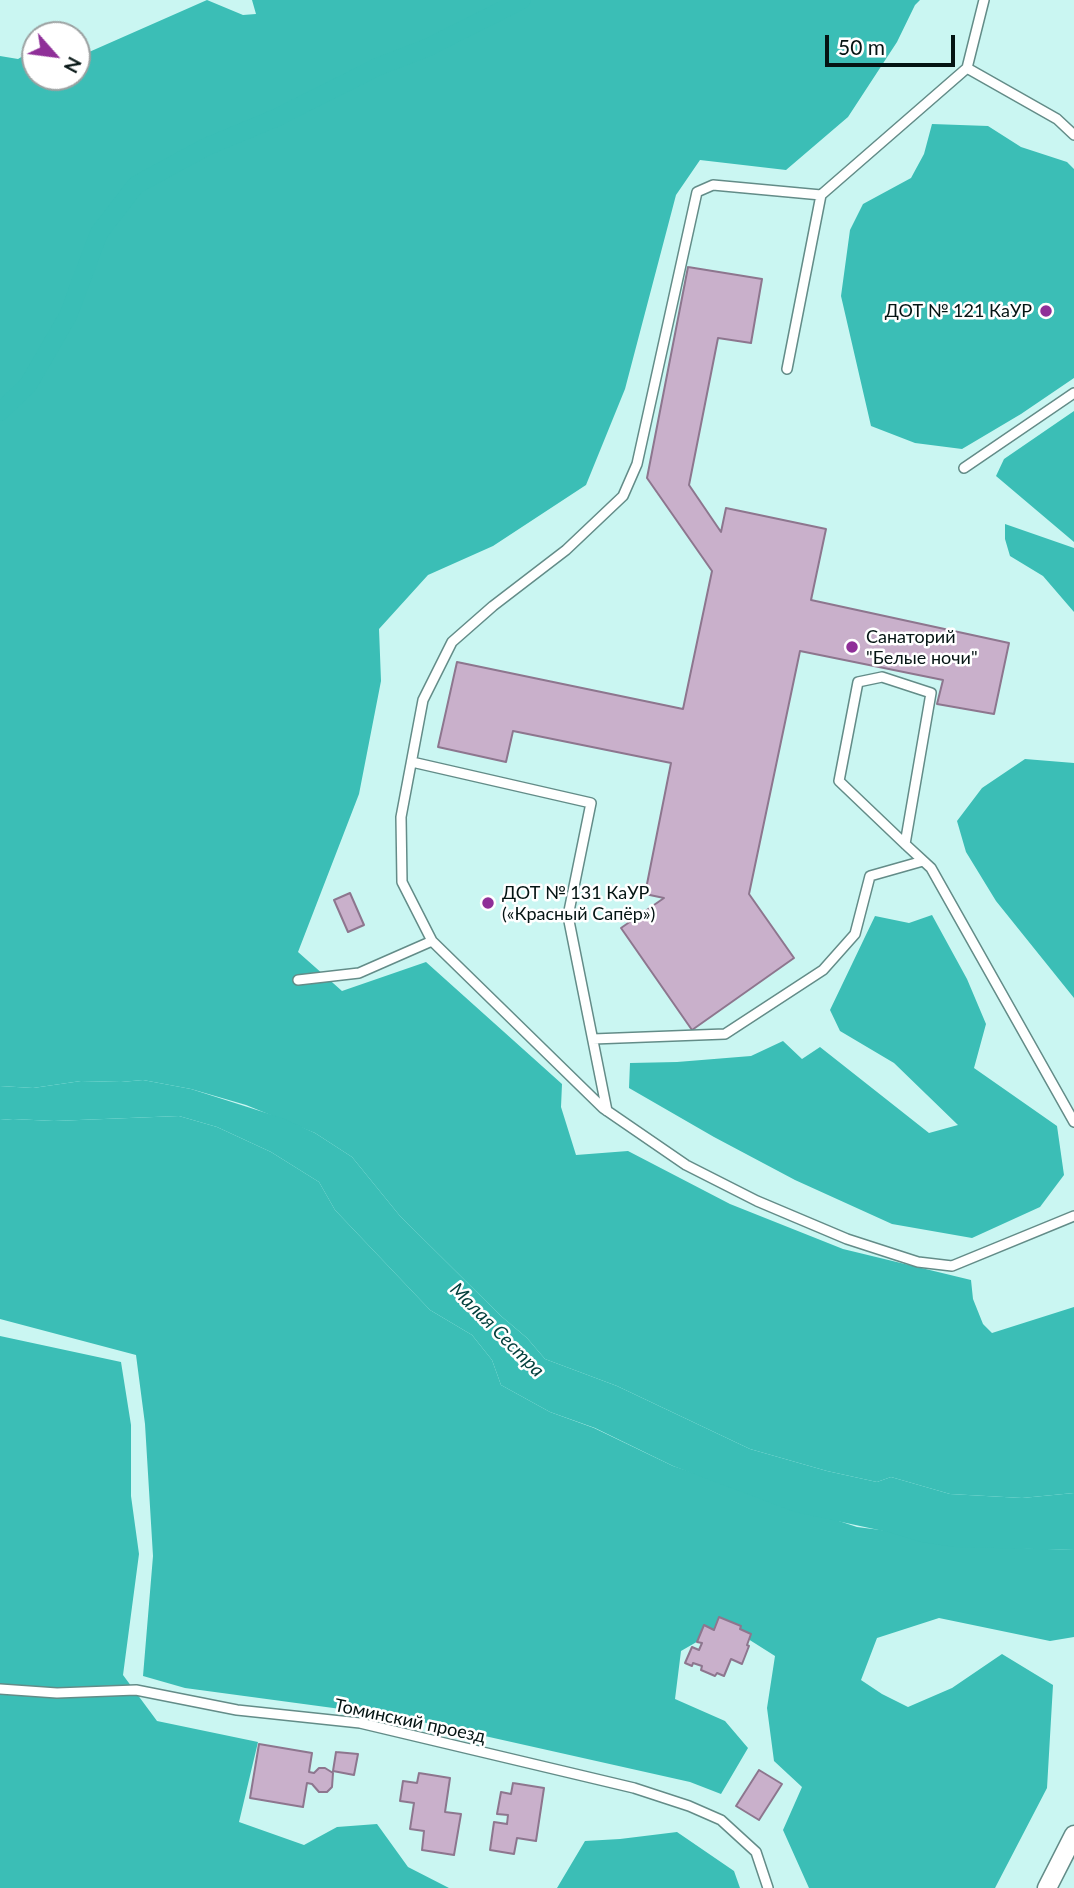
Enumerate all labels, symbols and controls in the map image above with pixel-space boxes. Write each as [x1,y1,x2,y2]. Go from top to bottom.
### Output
north arrow [21,21,91,91]
scale bar [829,21,958,65]
text: 50 m [838,34,885,59]
text: N [60,53,87,77]
place label: ДОТ № 121 КаУР [885,300,1032,322]
marker: ДОТ № 121 КаУР [1038,303,1054,319]
place label: Санаторий "Белые ночи" [866,626,978,668]
marker: Санаторий "Белые ночи" [844,639,860,655]
place label: ДОТ № 131 КаУР («Красный Сапёр») [502,882,655,924]
marker: ДОТ № 131 КаУР («Красный Сапёр») [480,895,496,911]
water label: Малая Сестра [445,1278,549,1382]
street label: Томинский проезд [332,1694,488,1748]

